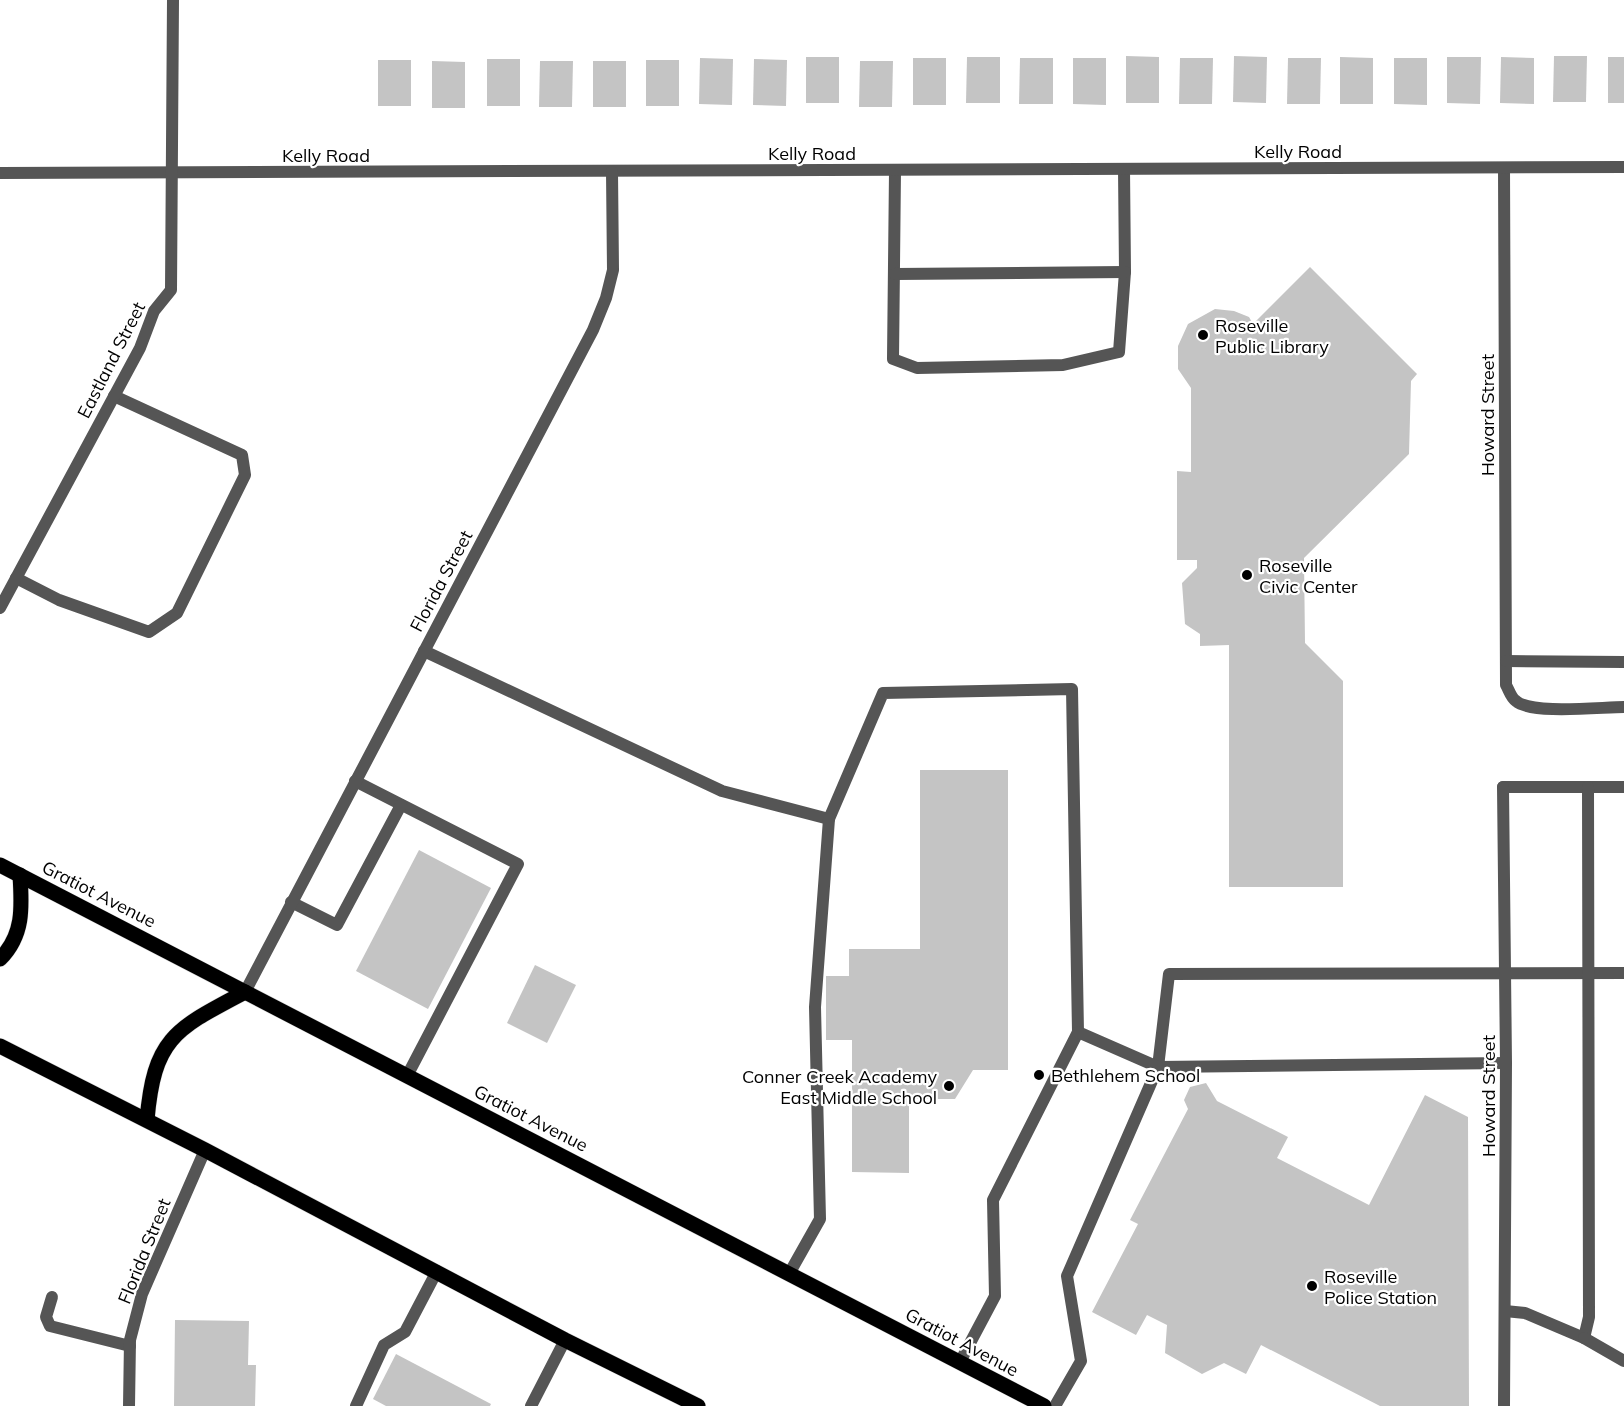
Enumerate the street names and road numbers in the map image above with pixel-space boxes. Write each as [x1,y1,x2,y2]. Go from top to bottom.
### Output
street label: Kelly Road [1254,140,1342,163]
street label: Kelly Road [768,142,856,165]
street label: Kelly Road [282,144,370,167]
street label: Eastland Street [72,298,150,422]
street label: Howard Street [1476,354,1499,476]
street label: Florida Street [405,526,477,636]
street label: Gratiot Avenue [38,855,160,933]
street label: Howard Street [1477,1035,1500,1157]
street label: Gratiot Avenue [470,1079,592,1157]
street label: Florida Street [112,1195,176,1307]
street label: Gratiot Avenue [901,1303,1023,1381]

